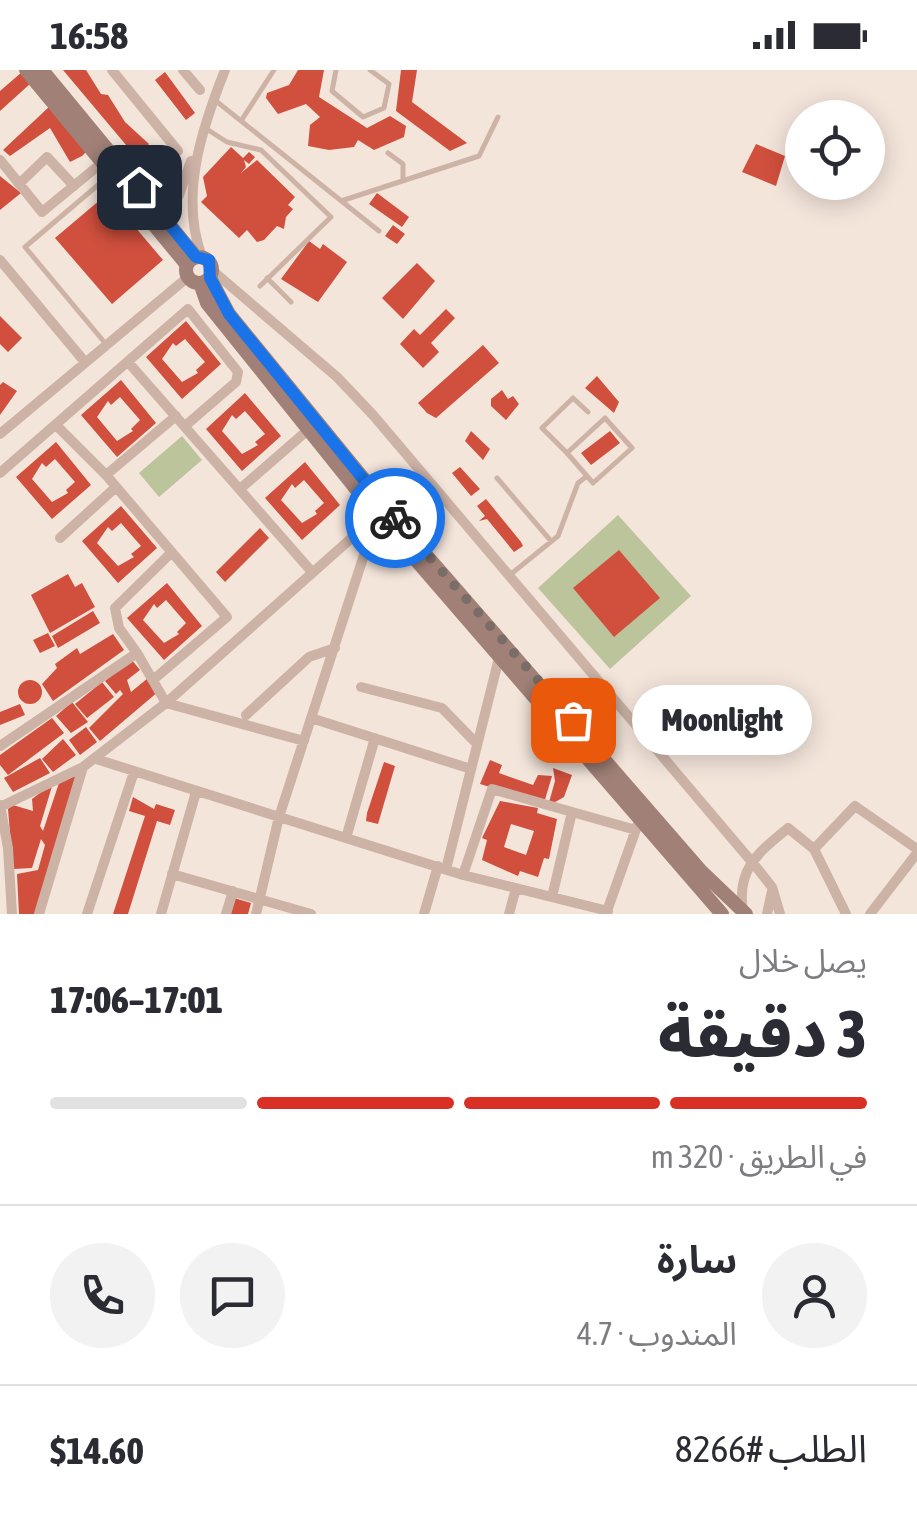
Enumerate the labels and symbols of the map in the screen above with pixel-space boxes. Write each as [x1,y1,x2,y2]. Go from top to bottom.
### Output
pin [97,145,182,230]
courier [345,468,445,568]
pin [531,678,616,763]
callout: Moonlight [633,685,813,755]

